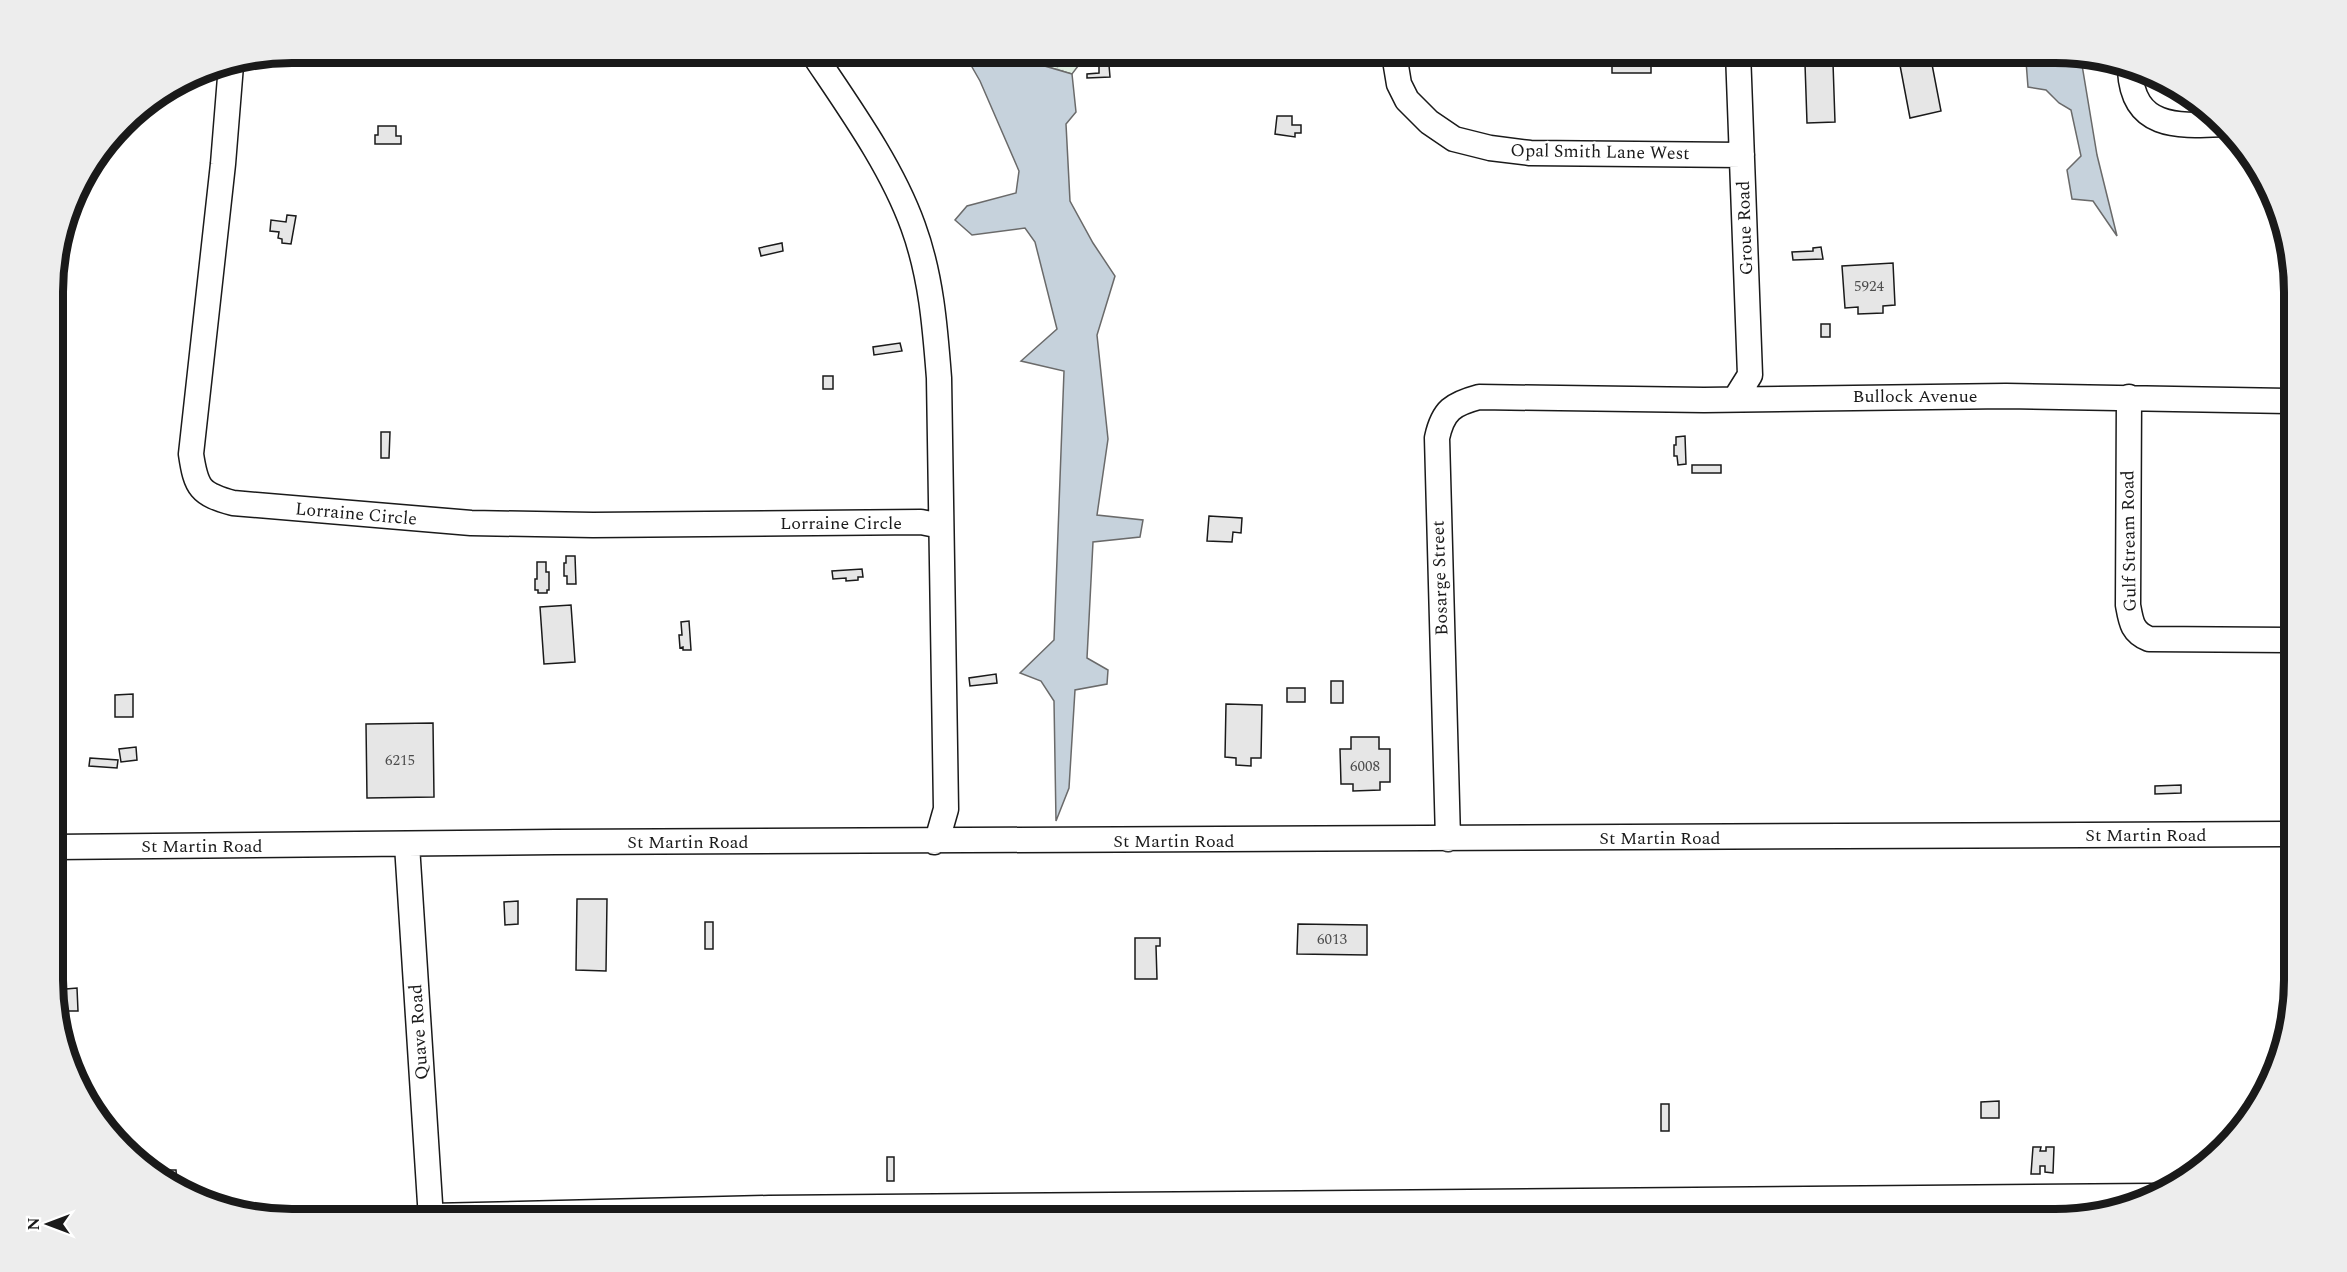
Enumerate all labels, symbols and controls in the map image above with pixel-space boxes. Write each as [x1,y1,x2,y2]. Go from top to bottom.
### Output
street label: Opal Smith Lane West [1510,137,1690,167]
street label: Groue Road [1730,180,1760,276]
house number: 5924 [1854,275,1884,298]
street label: Bullock Avenue [1853,383,1977,410]
street label: Gulf Stream Road [2114,470,2144,612]
street label: Lorraine Circle [294,495,418,533]
street label: Lorraine Circle [780,510,902,537]
street label: Bosarge Street [1424,520,1456,636]
house number: 6215 [385,749,415,772]
house number: 6008 [1350,755,1380,778]
street label: St Martin Road [2085,822,2207,849]
street label: St Martin Road [1599,825,1721,852]
street label: St Martin Road [1113,828,1235,855]
street label: St Martin Road [627,829,749,856]
street label: St Martin Road [141,833,263,860]
house number: 6013 [1317,928,1347,951]
street label: Quave Road [402,983,436,1081]
north arrow [18,1194,78,1254]
text: N [22,1217,46,1231]

